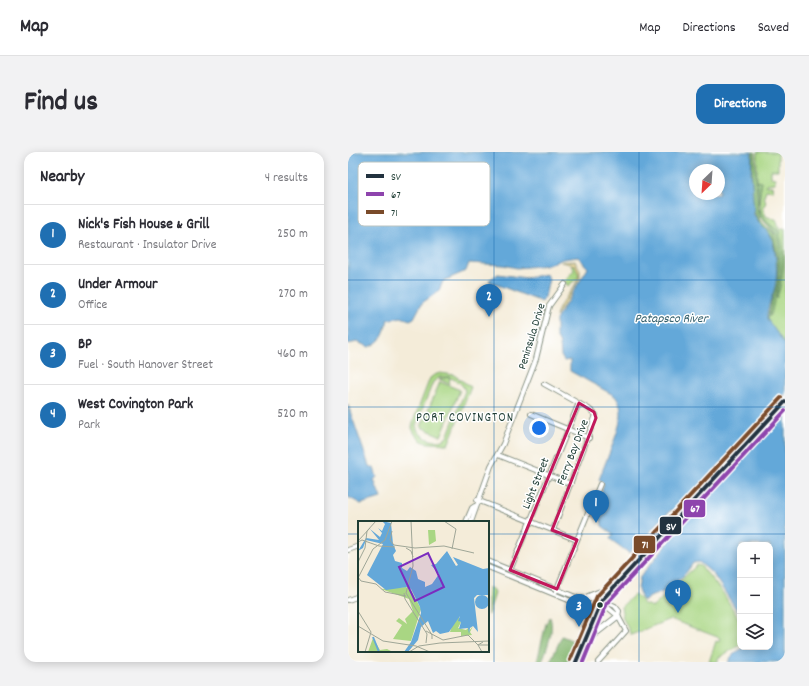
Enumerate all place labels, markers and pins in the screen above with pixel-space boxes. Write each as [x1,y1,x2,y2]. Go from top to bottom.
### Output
pin: 2 [476,284,502,317]
pin: 1 [583,490,609,523]
pin: 4 [665,580,691,613]
pin: 3 [566,594,592,627]
unlabelled marker [595,600,605,610]

